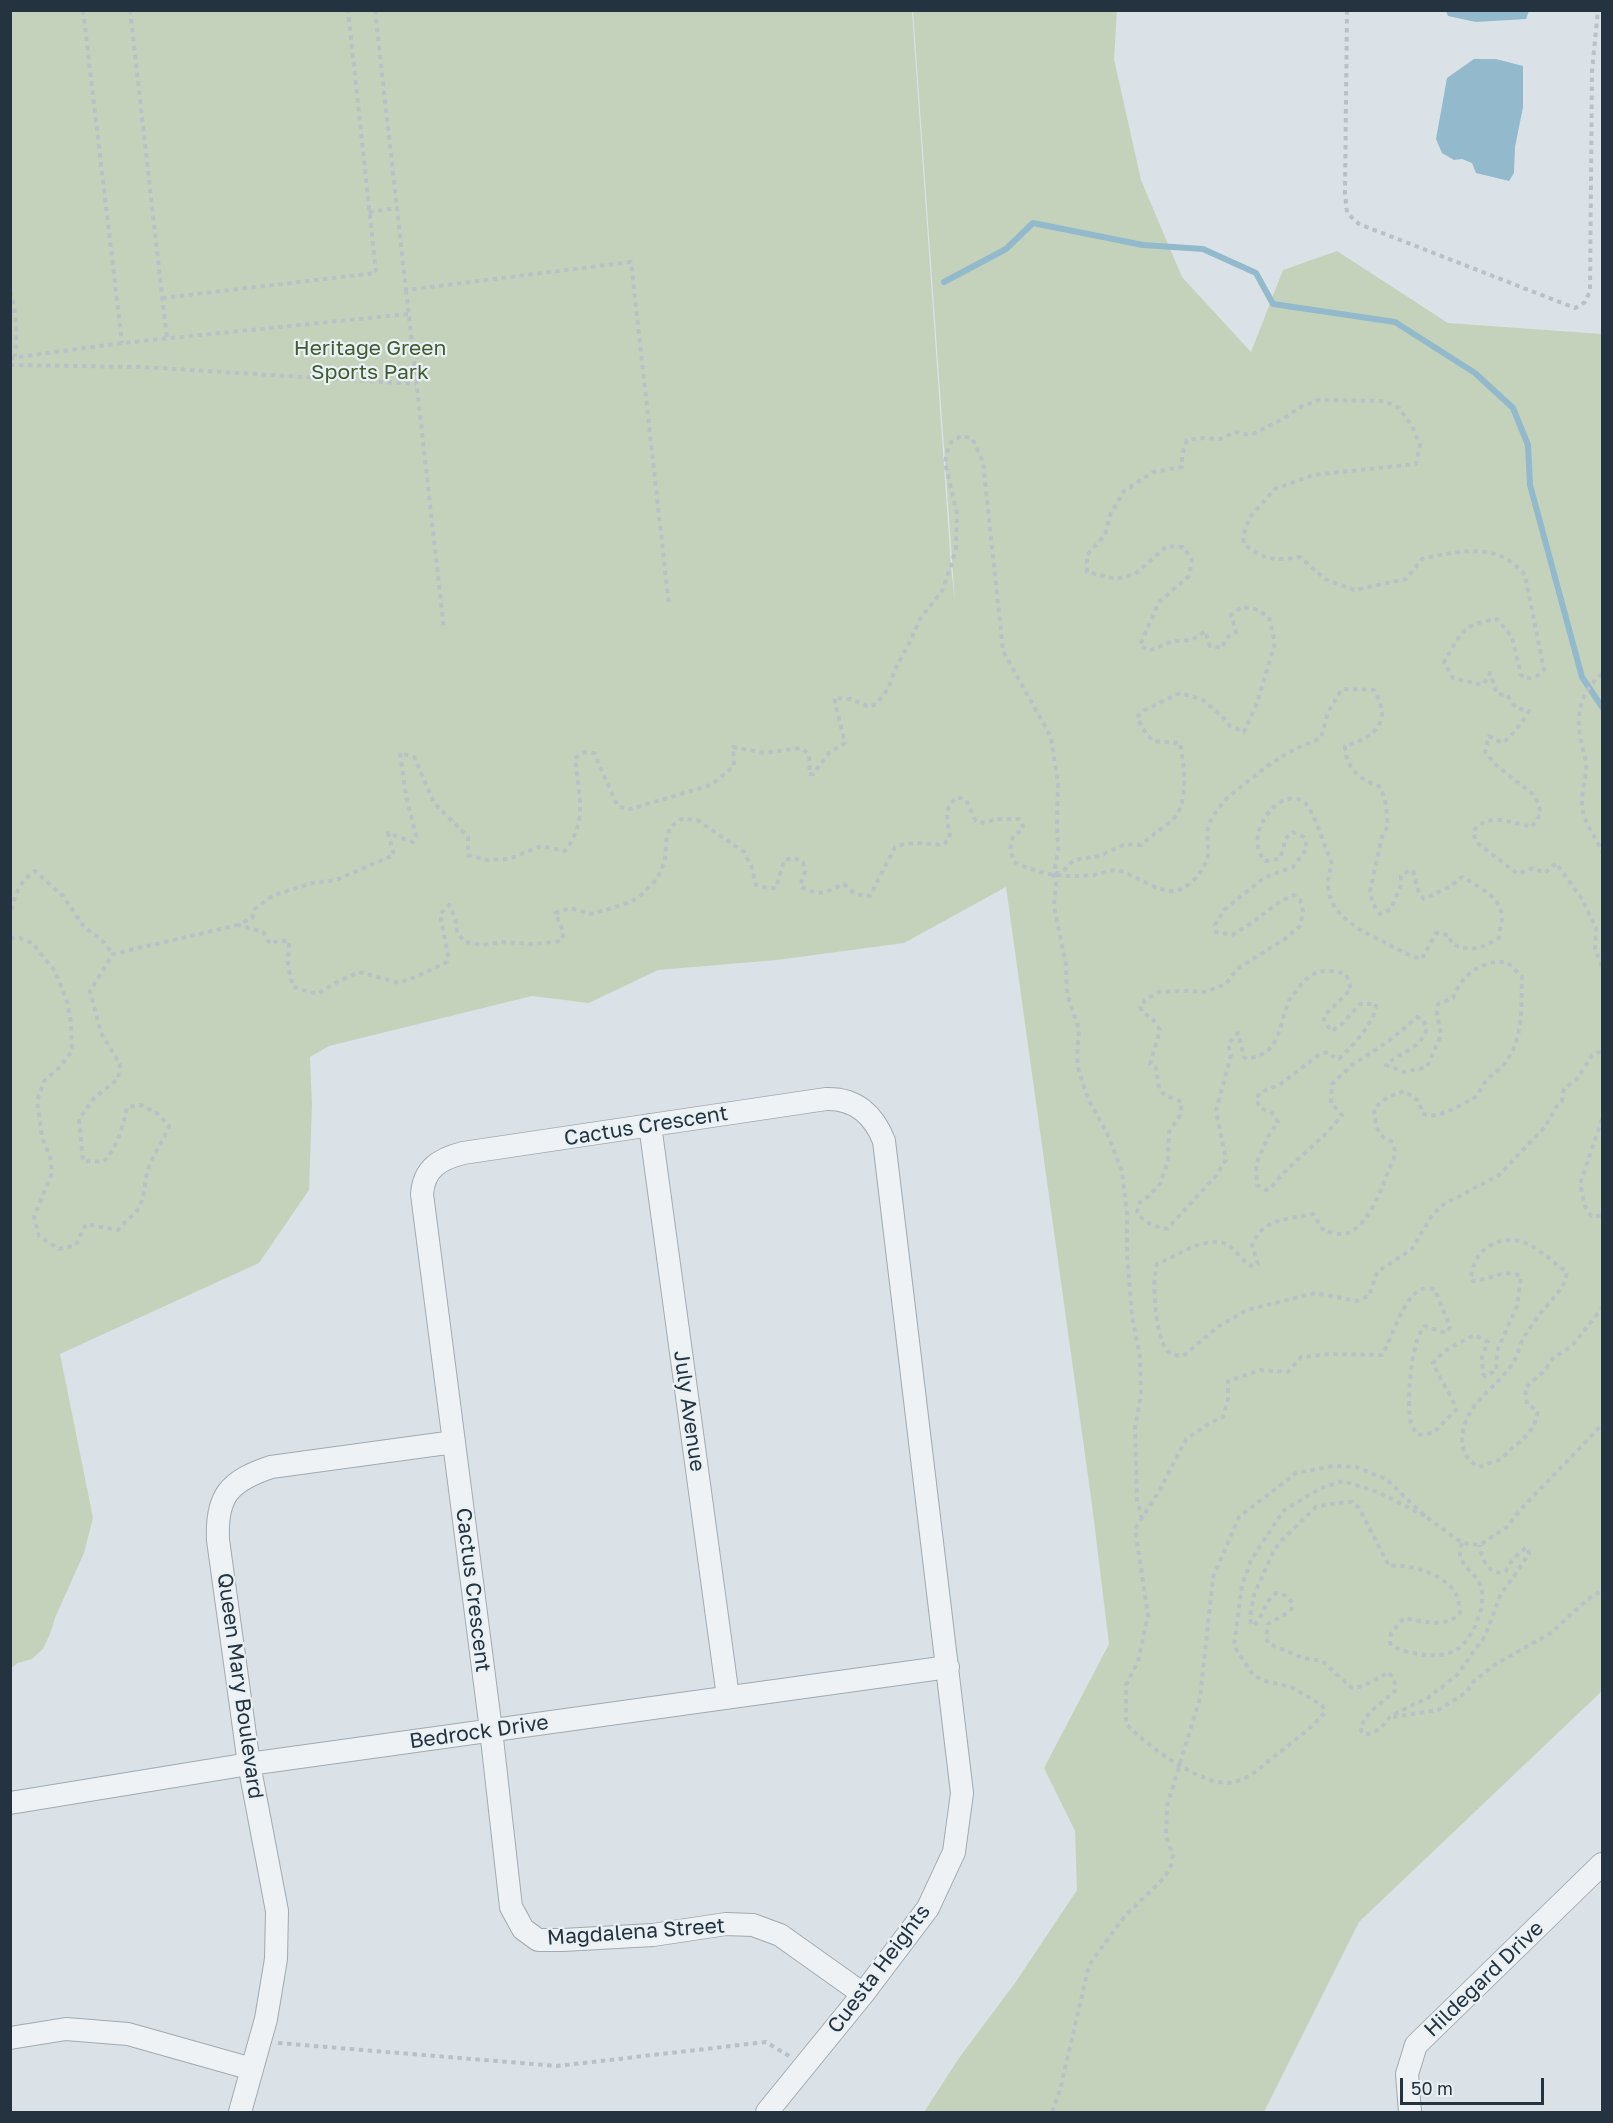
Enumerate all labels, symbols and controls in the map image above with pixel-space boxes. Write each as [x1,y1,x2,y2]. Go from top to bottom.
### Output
park label: Heritage Green Sports Park [294,335,446,385]
street label: Cactus Crescent [562,1101,730,1151]
street label: July Avenue [668,1349,710,1473]
street label: Cactus Crescent [450,1506,496,1674]
street label: Queen Mary Boulevard [212,1571,268,1801]
street label: Bedrock Drive [408,1710,550,1754]
street label: Cuesta Heights [822,1900,936,2038]
street label: Magdalena Street [546,1913,726,1951]
street label: Hildegard Drive [1419,1916,1549,2042]
scale bar [1403,2066,1547,2104]
text: 50 m [1411,2077,1453,2099]

